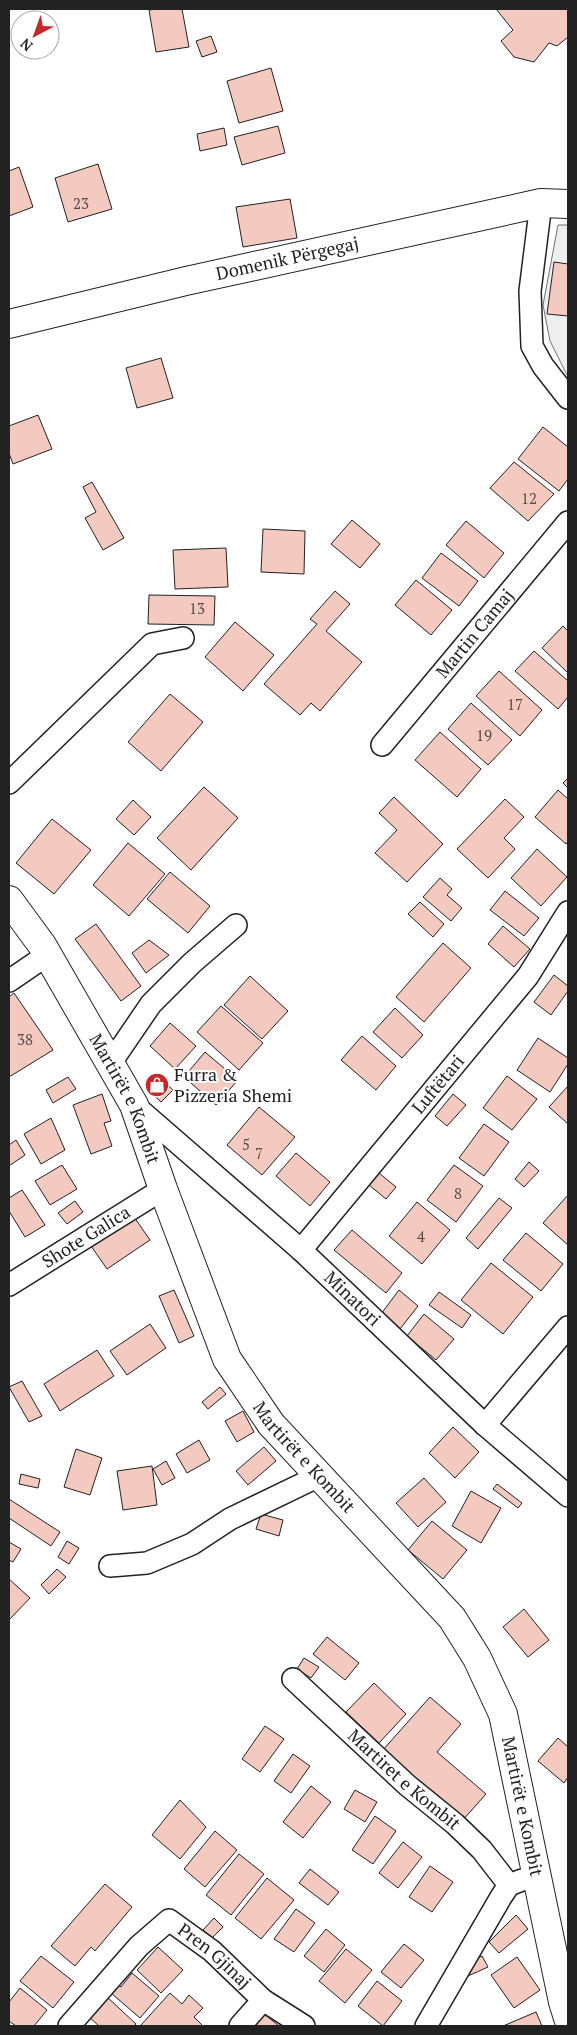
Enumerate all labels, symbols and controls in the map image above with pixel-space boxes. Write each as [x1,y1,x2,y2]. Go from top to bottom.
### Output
north arrow [10,10,60,60]
text: N [16,34,36,56]
house number: 23 [73,193,89,213]
street label: Domenik Përgegaj [214,230,361,285]
house number: 12 [521,488,537,508]
street label: Martin Camaj [430,583,518,683]
house number: 13 [189,598,205,618]
house number: 17 [507,694,523,714]
house number: 19 [476,725,492,745]
house number: 38 [17,1029,33,1049]
street label: Martirët e Kombit [84,1029,167,1167]
street label: Luftëtari [406,1049,469,1118]
place label: Furra & Pizzeria Shemi [174,1062,292,1107]
shop icon: Furra & Pizzeria Shemi [144,1072,170,1098]
house number: 5 [242,1134,250,1154]
house number: 7 [255,1143,263,1163]
house number: 8 [454,1183,462,1203]
street label: Shote Galica [37,1199,134,1273]
house number: 4 [417,1226,425,1246]
street label: Minatori [319,1265,387,1331]
street label: Martirët e Kombit [248,1396,361,1518]
street label: Martiret e Kombit [343,1723,467,1835]
street label: Martirët e Kombit [497,1734,550,1879]
street label: Pren Gjinaj [173,1917,257,1993]

